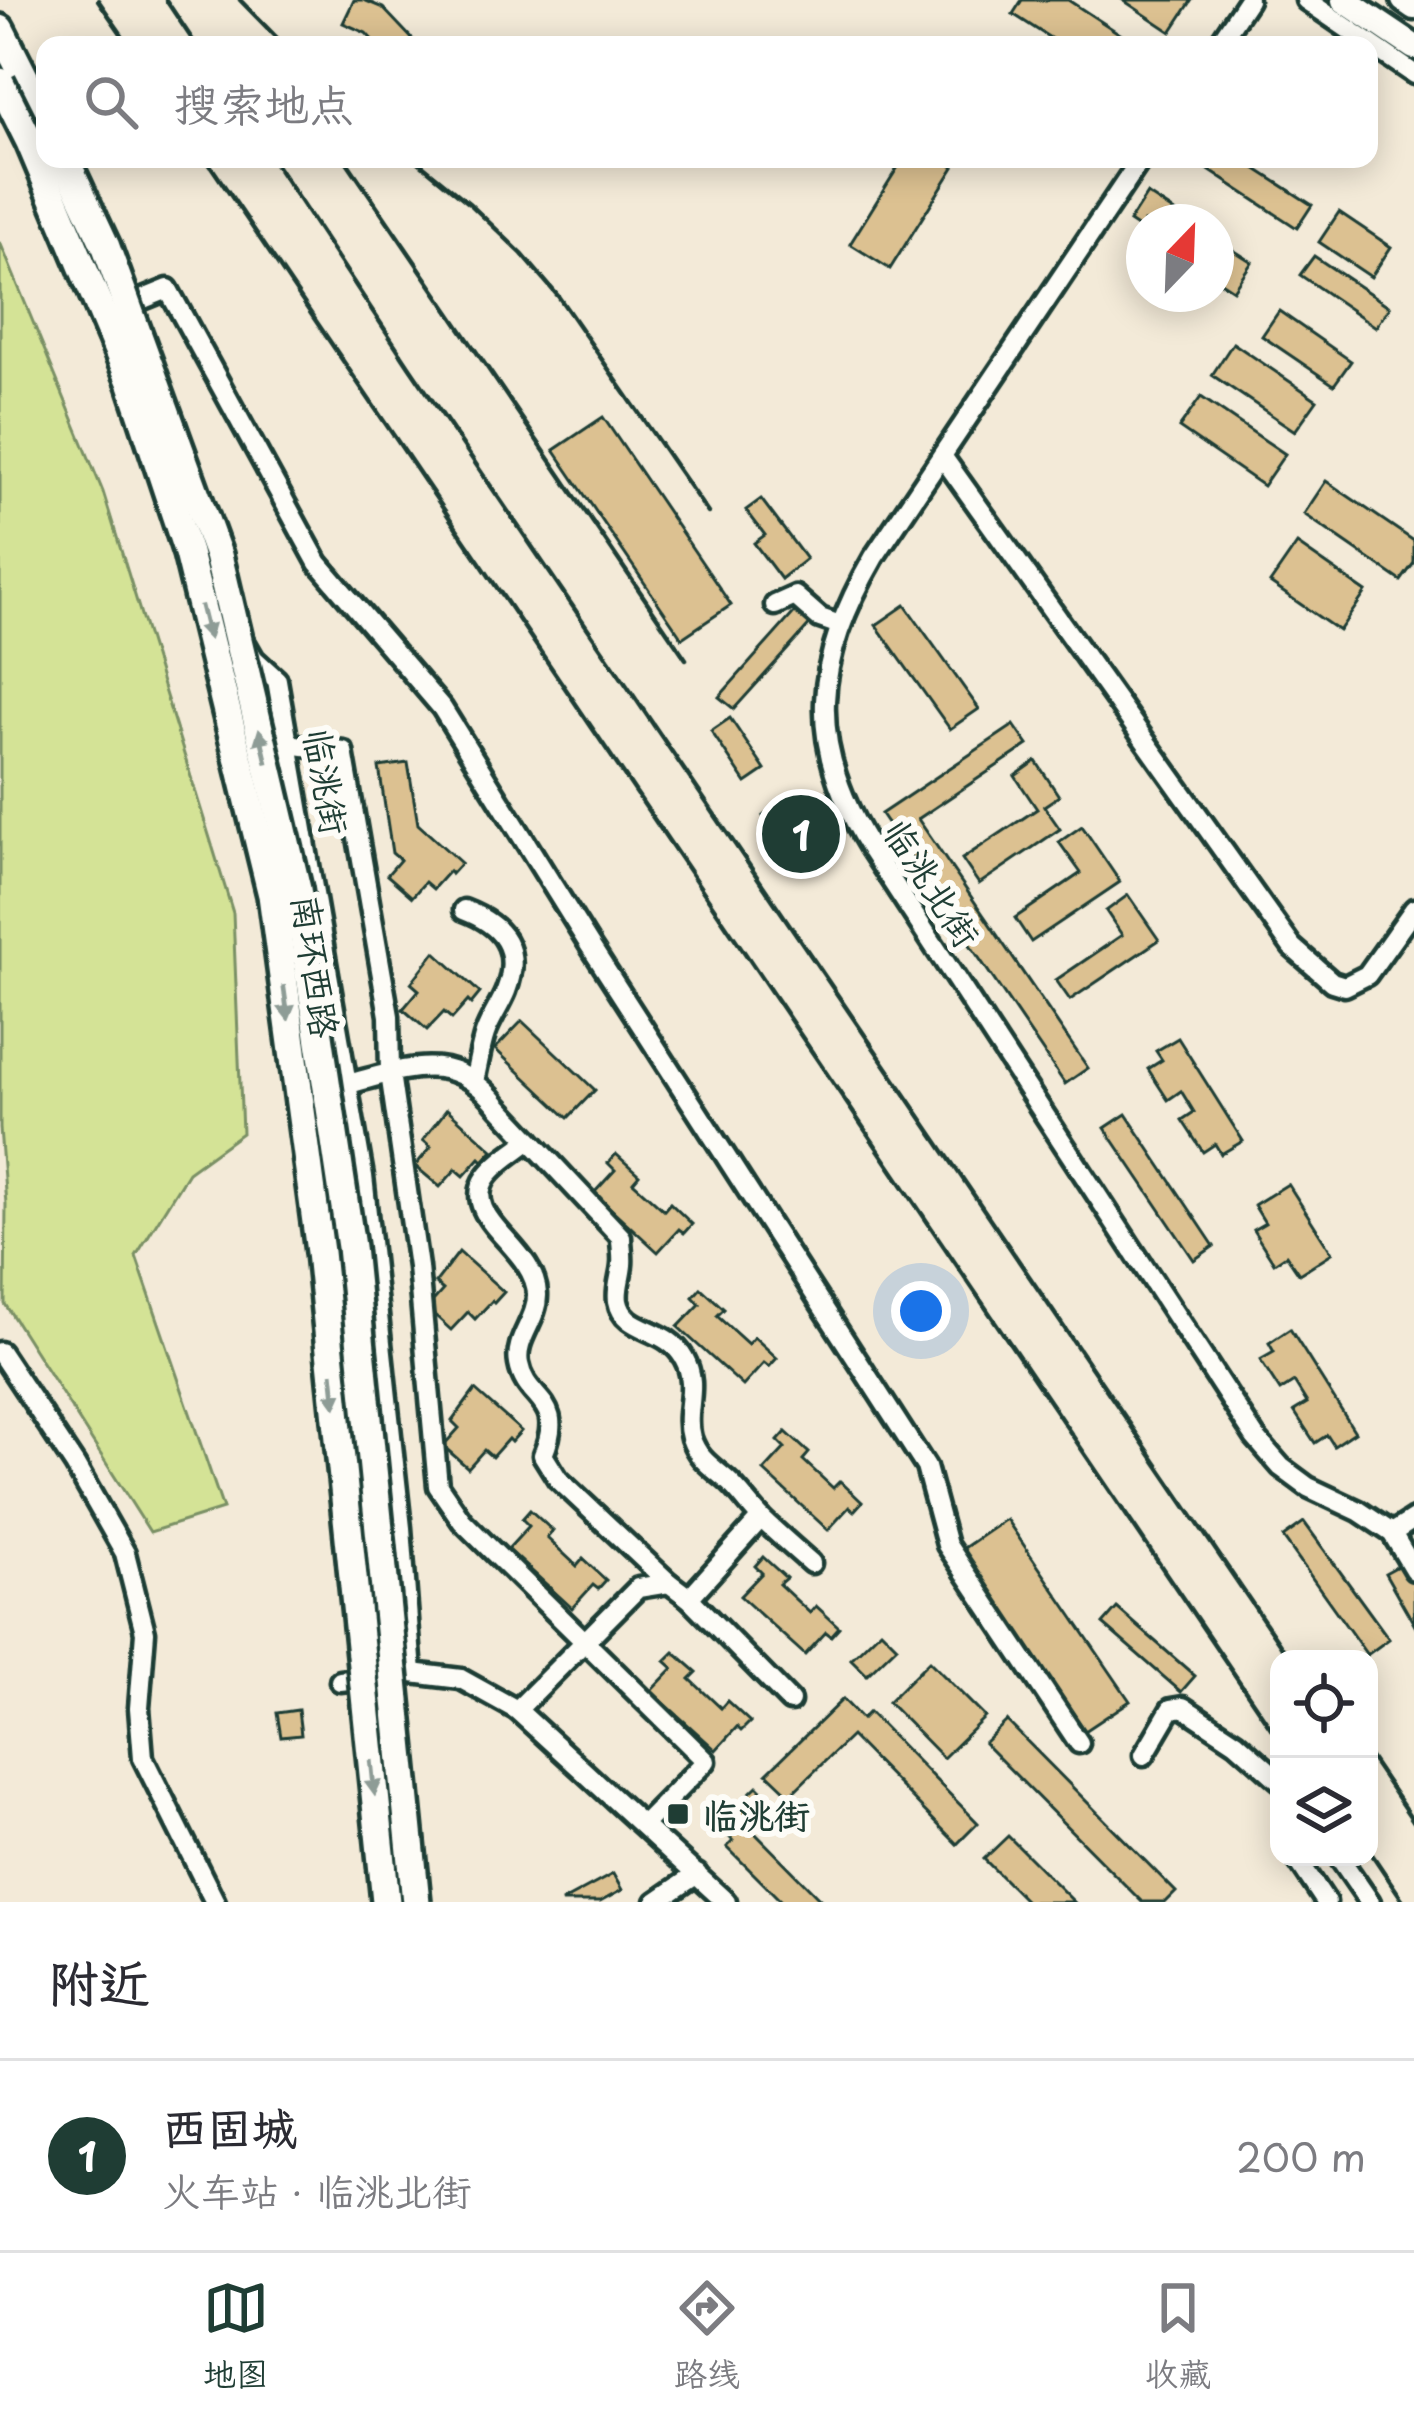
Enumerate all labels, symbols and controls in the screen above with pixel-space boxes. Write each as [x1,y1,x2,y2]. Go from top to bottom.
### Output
search box [36,36,1378,168]
text: 搜索地点 [174,68,354,136]
icon: search [78,69,144,135]
north arrow [1126,204,1234,312]
one-way arrow [196,604,215,641]
street label: 临洮街 [292,723,364,839]
one-way arrow [253,727,272,765]
pin: 1 [762,789,840,879]
street label: 临洮北街 [871,807,995,957]
street label: 南环西路 [280,891,354,1041]
one-way arrow [277,985,296,1023]
your location [891,1281,951,1341]
one-way arrow [325,1372,344,1410]
map controls [1270,1650,1378,1866]
button: locate [1270,1650,1378,1758]
button: layers [1270,1758,1378,1866]
one-way arrow [364,1760,383,1798]
place label: 临洮街 [702,1787,810,1841]
marker: 临洮街 [665,1801,691,1827]
text: 附近 [48,1942,150,2019]
text: 西固城 [162,2092,297,2160]
text: 1 [78,2126,96,2185]
text: 200 m [1236,2126,1366,2185]
text: 火车站 · 临洮北街 [162,2160,472,2219]
tab: 地图 [203,2275,269,2397]
tab: 路线 [674,2275,740,2397]
tab: 收藏 [1145,2275,1211,2397]

